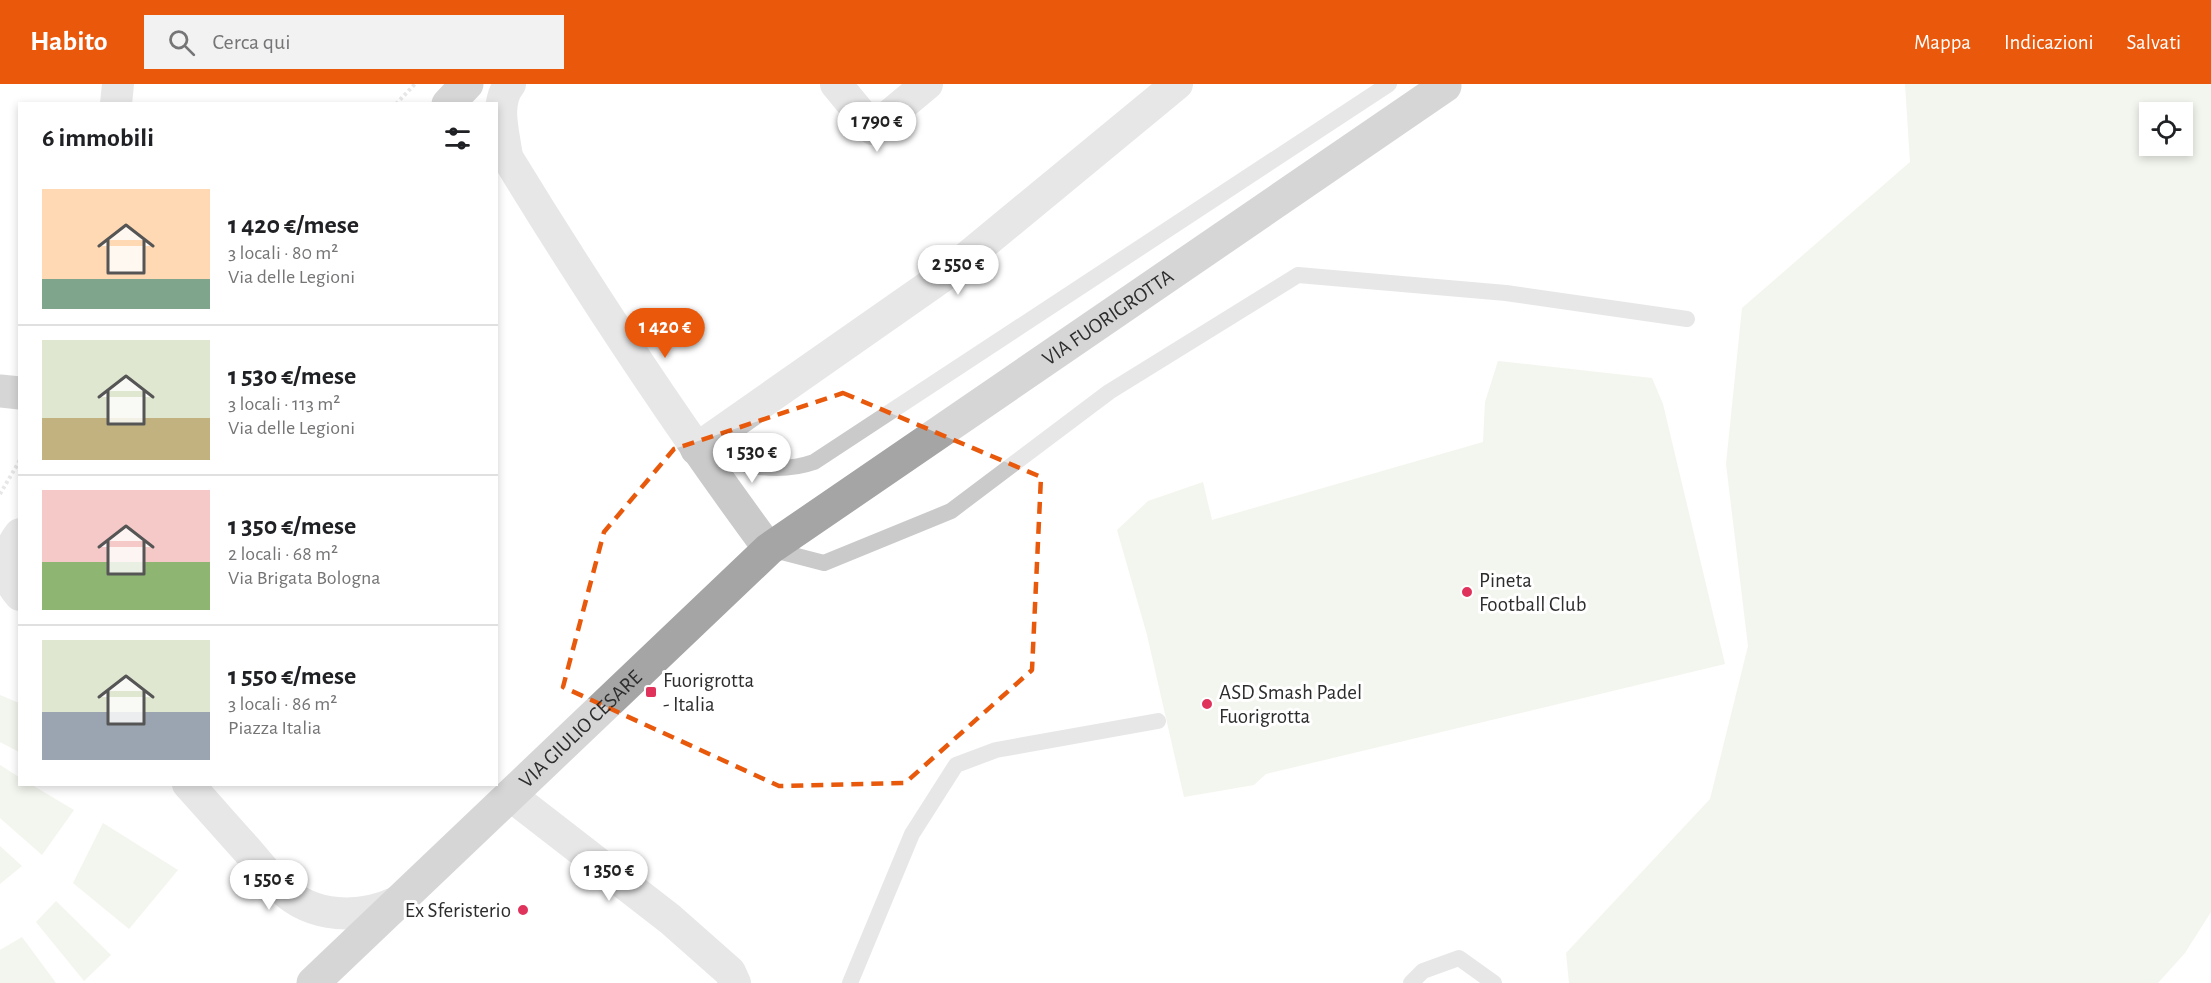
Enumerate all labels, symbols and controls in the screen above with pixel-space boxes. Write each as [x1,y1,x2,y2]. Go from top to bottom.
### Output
search box [144,15,564,69]
icon: search [165,26,198,59]
text: Habito [30,28,108,56]
text: Cerca qui [213,31,291,53]
text: Mappa [1914,32,1971,53]
text: Indicazioni [2004,32,2094,53]
text: Salvati [2127,32,2181,53]
pin: 1 790 € [822,102,932,153]
map controls [2139,102,2193,156]
button: locate [2139,102,2193,156]
text: 1 790 € [851,111,903,131]
icon: filters [441,122,474,155]
text: 6 immobili [42,125,154,151]
text: 1 420 €/mese [228,212,359,238]
icon: home [90,213,162,285]
text: 3 locali · 80 m² [228,243,338,263]
pin: 2 550 € [903,245,1013,296]
text: 2 550 € [932,254,984,274]
street label: VIA FUORIGROTTA [1038,265,1177,369]
text: Via delle Legioni [228,267,355,287]
pin: 1 420 € [610,308,720,359]
text: 1 420 € [639,317,691,337]
text: 1 530 €/mese [228,363,356,389]
icon: home [90,364,162,436]
text: 3 locali · 113 m² [228,394,340,414]
text: Via delle Legioni [228,418,355,438]
pin: 1 530 € [697,433,807,484]
text: 1 530 € [727,442,777,462]
text: 1 350 €/mese [228,513,356,539]
icon: home [90,514,162,586]
text: 2 locali · 68 m² [228,544,338,564]
text: Via Brigata Bologna [228,568,381,588]
place label: Pineta Football Club [1479,570,1587,615]
marker: Pineta Football Club [1460,585,1474,599]
text: 1 550 €/mese [228,663,356,689]
icon: home [90,664,162,736]
street label: VIA GIULIO CESARE [515,666,646,791]
place label: Fuorigrotta - Italia [663,670,754,715]
place label: ASD Smash Padel Fuorigrotta [1219,682,1362,727]
marker: Fuorigrotta - Italia [644,685,658,699]
text: 3 locali · 86 m² [228,694,337,714]
marker: ASD Smash Padel Fuorigrotta [1200,697,1214,711]
text: Piazza Italia [228,718,321,738]
pin: 1 350 € [554,851,664,902]
pin: 1 550 € [214,860,324,911]
text: 1 350 € [584,860,634,880]
text: 1 550 € [244,869,294,889]
place label: Ex Sferisterio [405,900,511,921]
marker: Ex Sferisterio [516,903,530,917]

